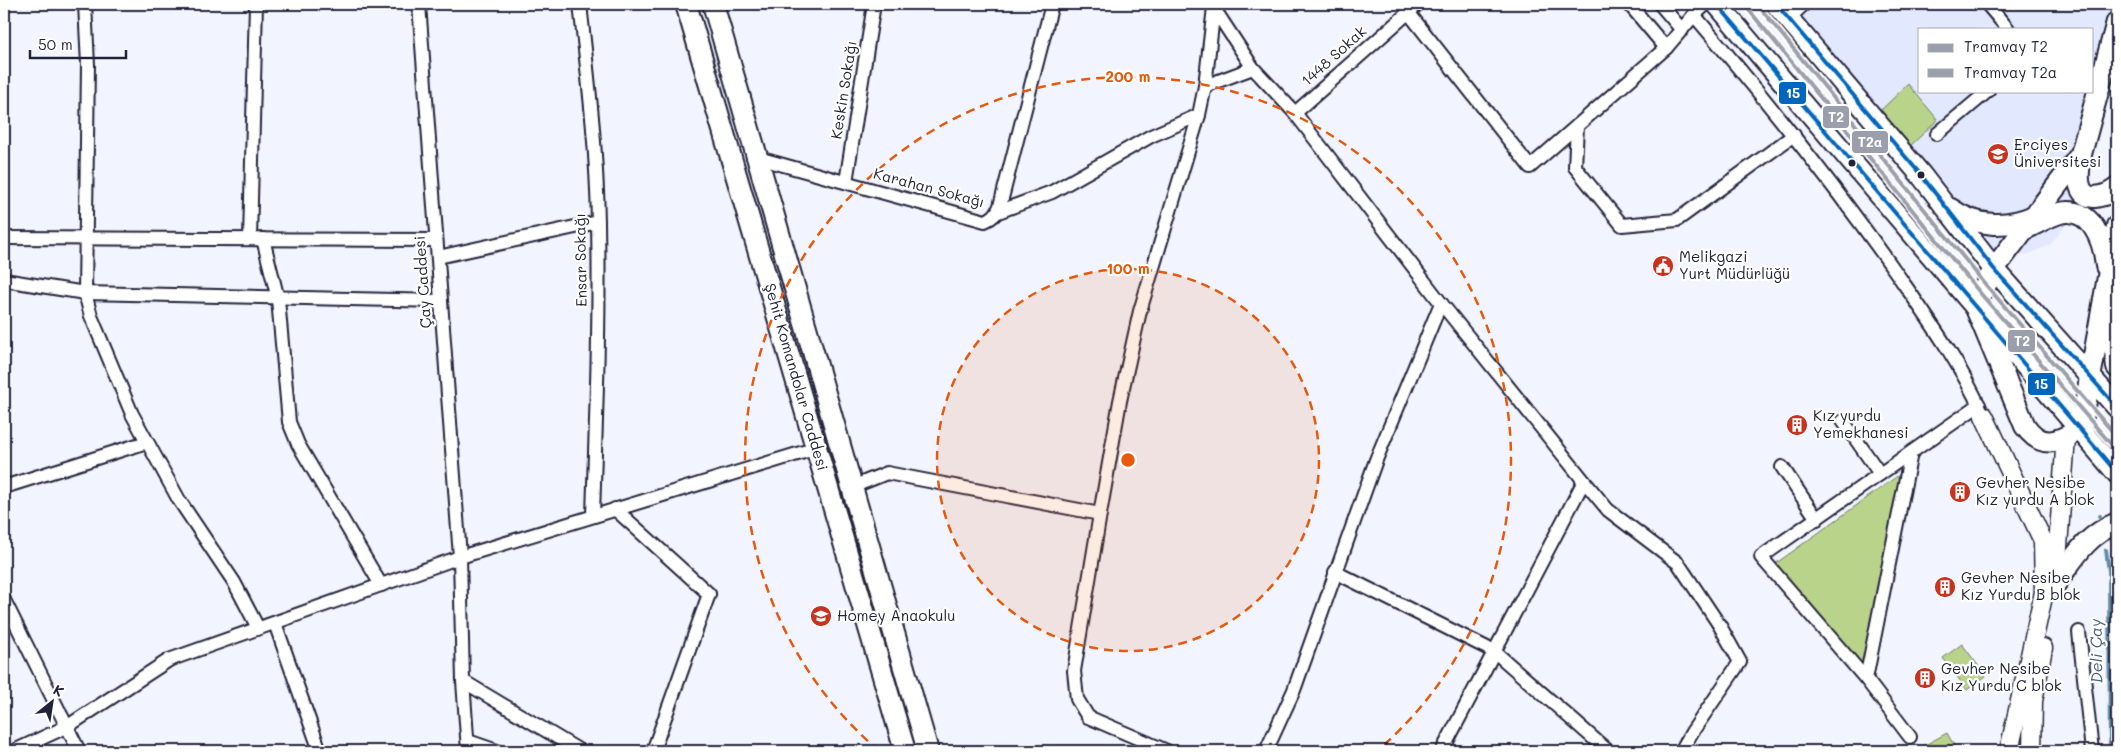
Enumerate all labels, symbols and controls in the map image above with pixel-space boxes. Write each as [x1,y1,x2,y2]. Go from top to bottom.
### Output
street label: 1448 Sokak [1297,21,1370,90]
scale bar [30,28,126,60]
legend [1918,28,2094,92]
text: 50 m [38,34,73,54]
text: Tramvay T2 [1964,36,2048,56]
street label: Keskin Sokağı [825,39,861,140]
text: Tramvay T2a [1964,62,2057,82]
text: 200 m [1106,66,1151,86]
line badge: 15 [1778,81,1807,105]
text: 15 [1786,83,1800,102]
line badge: T2 [1822,105,1850,129]
text: T2 [1828,107,1844,126]
line badge: T2a [1851,130,1889,154]
text: T2a [1858,132,1883,151]
place label: Erciyes Üniversitesi [2014,134,2101,171]
school or university icon: Erciyes Üniversitesi [1986,142,2010,166]
unlabelled marker [1847,158,1857,168]
street label: Karahan Sokağı [871,163,987,211]
unlabelled marker [1916,170,1926,180]
street label: Ensar Sokağı [569,213,591,307]
street label: Çay Caddesi [409,235,435,329]
place label: Melikgazi Yurt Müdürlüğü [1679,246,1790,283]
public building icon: Melikgazi Yurt Müdürlüğü [1651,254,1675,278]
text: 100 m [1106,258,1150,278]
street label: Şehit Komandolar Caddesi [761,281,833,473]
line badge: T2 [2007,329,2036,353]
text: T2 [2014,331,2030,350]
line badge: 15 [2027,372,2056,396]
text: 15 [2034,374,2048,393]
place label: Kız yurdu Yemekhanesi [1813,405,1909,442]
building icon: Kız yurdu Yemekhanesi [1785,413,1809,437]
centre of rings [1119,451,1137,469]
place label: Gevher Nesibe Kız yurdu A blok [1976,472,2094,509]
building icon: Gevher Nesibe Kız yurdu A blok [1948,480,1972,504]
place label: Gevher Nesibe Kız Yurdu B blok [1961,567,2080,604]
building icon: Gevher Nesibe Kız Yurdu B blok [1933,575,1957,599]
school or university icon: Homey Anaokulu [809,604,833,628]
place label: Homey Anaokulu [837,605,956,625]
water label: Deli Çay [2084,618,2107,684]
place label: Gevher Nesibe Kız Yurdu C blok [1941,658,2062,695]
building icon: Gevher Nesibe Kız Yurdu C blok [1913,666,1937,690]
north arrow [28,678,78,728]
text: K [50,680,67,701]

